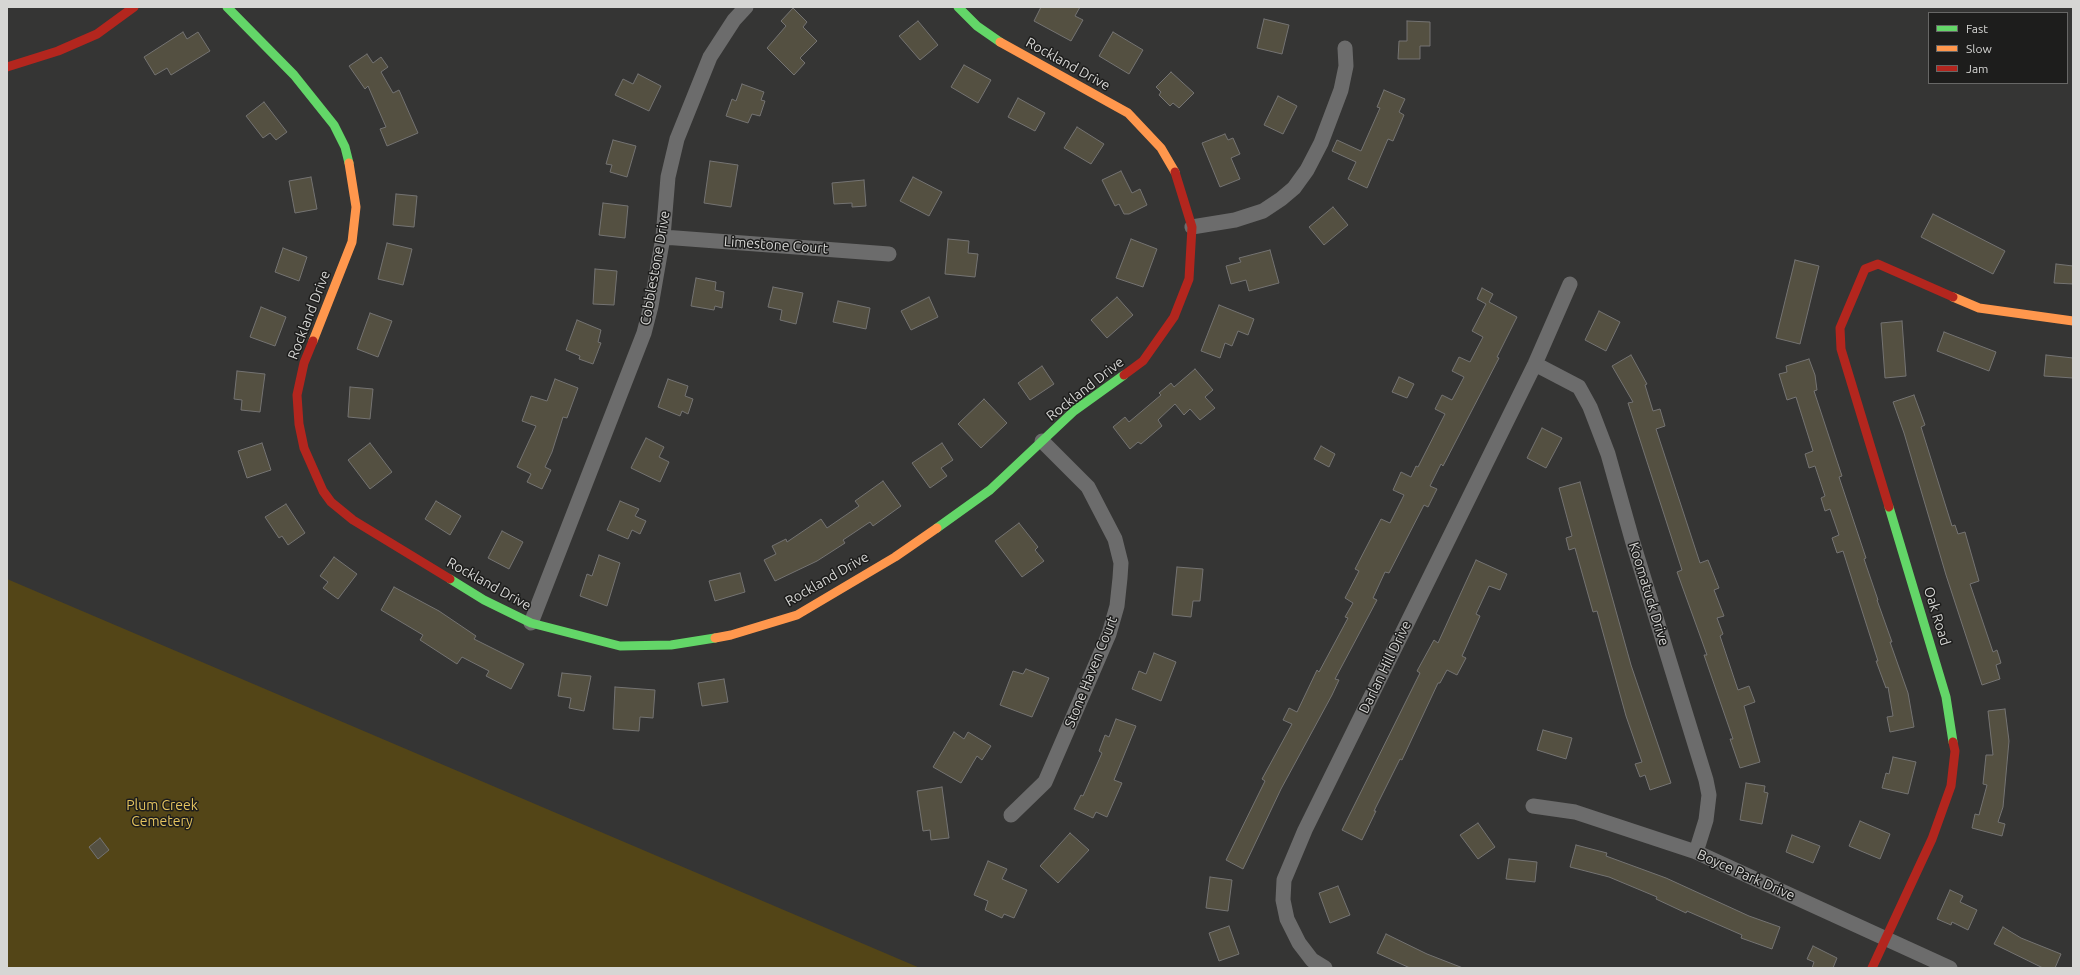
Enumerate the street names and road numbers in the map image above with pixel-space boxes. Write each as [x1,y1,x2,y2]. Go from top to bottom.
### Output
street label: Rockland Drive [1023,34,1113,94]
street label: Cobblestone Drive [637,209,673,327]
street label: Limestone Court [723,233,829,257]
street label: Rockland Drive [284,268,334,362]
street label: Rockland Drive [1043,353,1127,425]
street label: Koomatuck Drive [1625,540,1673,648]
street label: Rockland Drive [782,548,872,610]
street label: Rockland Drive [444,554,534,614]
street label: Oak Road [1920,585,1954,647]
street label: Stone Haven Court [1061,614,1121,730]
street label: Darlan Hill Drive [1355,618,1415,716]
street label: Boyce Park Drive [1694,846,1798,904]

